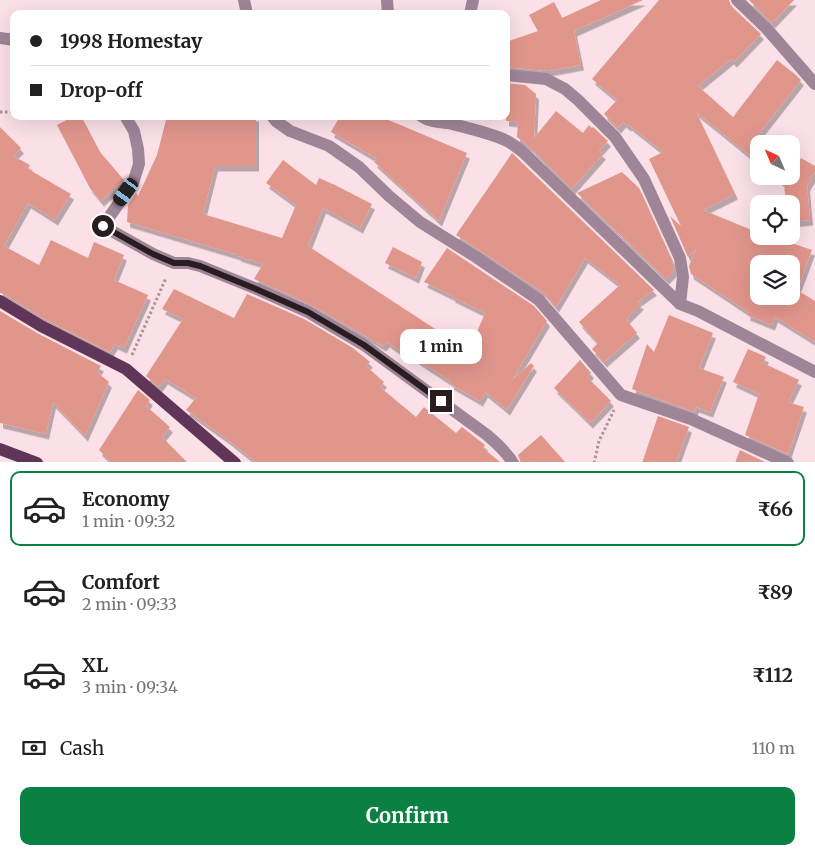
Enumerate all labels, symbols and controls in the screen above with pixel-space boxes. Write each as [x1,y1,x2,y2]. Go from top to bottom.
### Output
text: 1998 Homestay [60,29,202,53]
text: Drop-off [60,78,142,102]
north arrow [750,135,800,185]
map controls [750,135,800,305]
car [111,175,140,209]
button: locate [750,195,800,245]
route start [92,215,114,237]
button: layers [750,255,800,305]
callout: 1 min [400,328,482,364]
text: 1 min [419,336,463,356]
route end [430,390,452,412]
icon: car [22,486,67,531]
text: Economy [82,487,170,511]
text: ₹66 [757,497,793,521]
text: 1 min · 09:32 [82,511,175,531]
icon: car [22,569,67,614]
text: Comfort [82,570,160,594]
text: ₹89 [757,580,793,604]
text: 2 min · 09:33 [82,594,177,614]
icon: car [22,652,67,697]
text: XL [82,653,108,677]
text: ₹112 [752,663,793,687]
text: 3 min · 09:34 [82,677,178,697]
icon: cash [20,734,48,762]
text: Cash [60,736,104,760]
text: 110 m [752,738,795,758]
button: Confirm [20,787,795,845]

